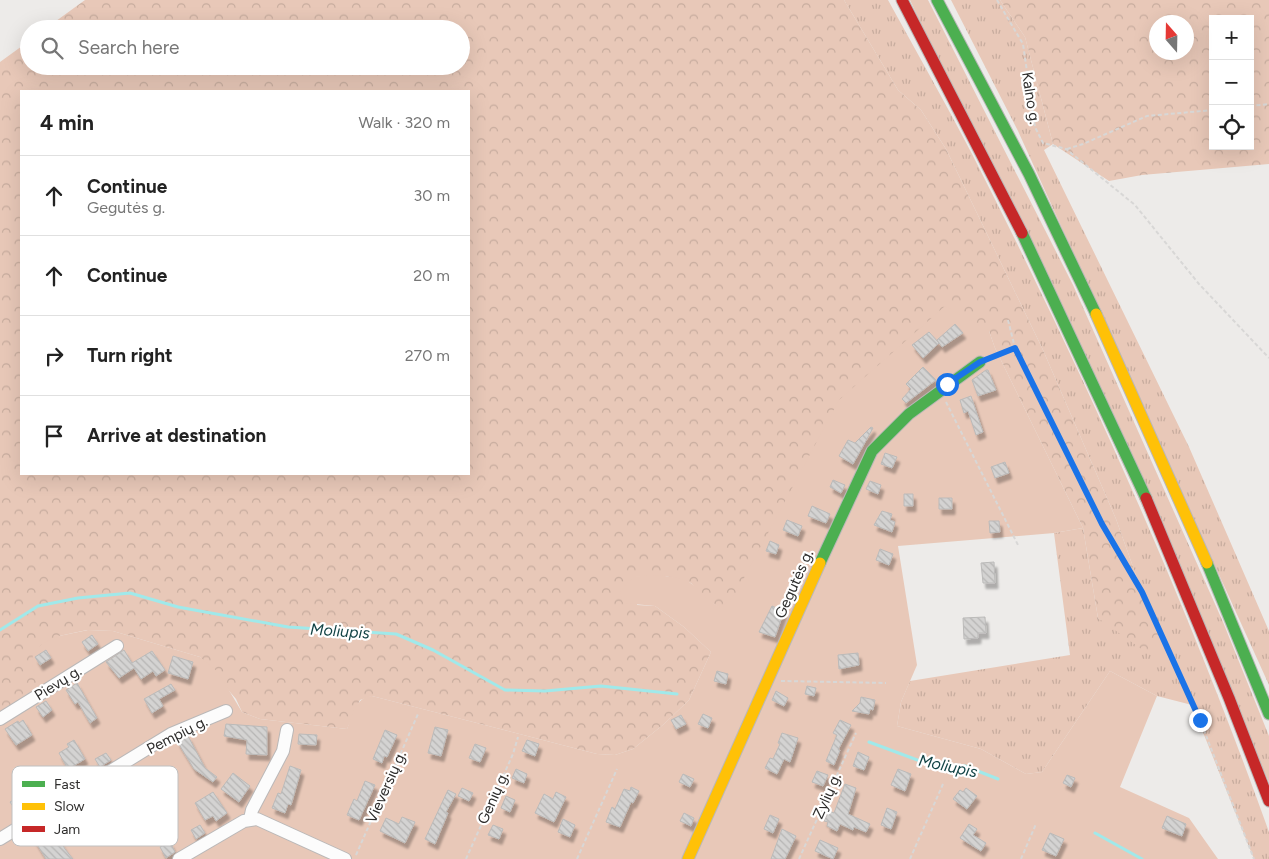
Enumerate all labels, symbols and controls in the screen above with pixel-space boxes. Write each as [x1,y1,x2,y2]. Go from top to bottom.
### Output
north arrow [1149,15,1194,60]
map controls [1209,15,1254,150]
button: + [1209,15,1254,60]
search box [20,20,470,75]
icon: search [38,34,66,62]
text: Search here [78,36,180,59]
button: − [1209,60,1254,105]
street label: Kalno g. [1018,71,1044,125]
button: locate [1209,105,1254,150]
text: 4 min [40,110,94,135]
text: Walk · 320 m [358,113,450,132]
text: Continue [87,175,167,198]
icon: ahead [40,182,68,210]
text: 30 m [413,186,450,205]
text: Gegutės g. [87,198,165,217]
icon: ahead [40,262,68,290]
text: Continue [87,264,167,287]
text: 20 m [413,266,450,285]
icon: right [40,342,68,370]
text: Turn right [87,344,173,367]
text: 270 m [405,346,450,365]
route start [936,373,959,396]
icon: arrive [40,422,68,450]
text: Arrive at destination [87,424,266,447]
street label: Gegutės g. [771,547,817,621]
water label: Moliupis [310,619,371,643]
street label: Pievų g. [31,662,85,704]
route end [1189,709,1212,732]
street label: Pempių g. [144,712,210,758]
street label: Vieversių g. [362,748,410,826]
water label: Moliupis [917,750,980,782]
legend [12,766,178,846]
street label: Genių g. [474,769,512,827]
street label: Zylių g. [809,770,845,822]
text: Fast [54,776,80,793]
text: Slow [54,798,85,815]
text: Jam [54,821,80,838]

